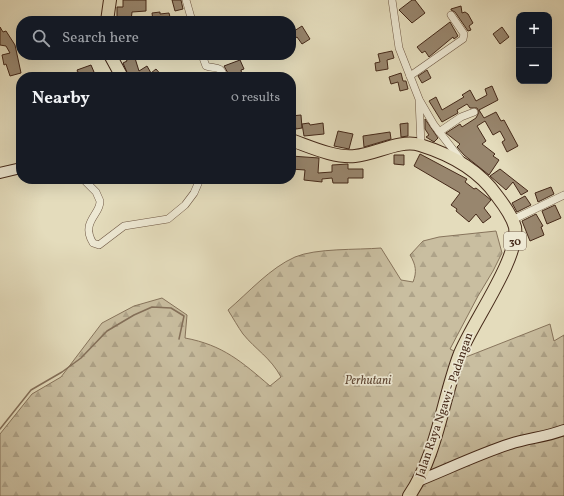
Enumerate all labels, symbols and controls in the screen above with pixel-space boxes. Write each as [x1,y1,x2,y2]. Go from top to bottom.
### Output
map controls [516,12,552,84]
button: + [516,12,552,48]
search box [16,16,296,60]
icon: search [30,27,52,49]
text: Search here [62,28,139,49]
button: − [516,48,552,84]
text: Nearby [32,87,90,110]
text: 0 results [231,89,280,107]
road number: 30 [504,232,526,250]
street label: Jalan Raya Ngawi - Padangan [413,330,477,480]
park label: Perhutani [345,373,392,389]

